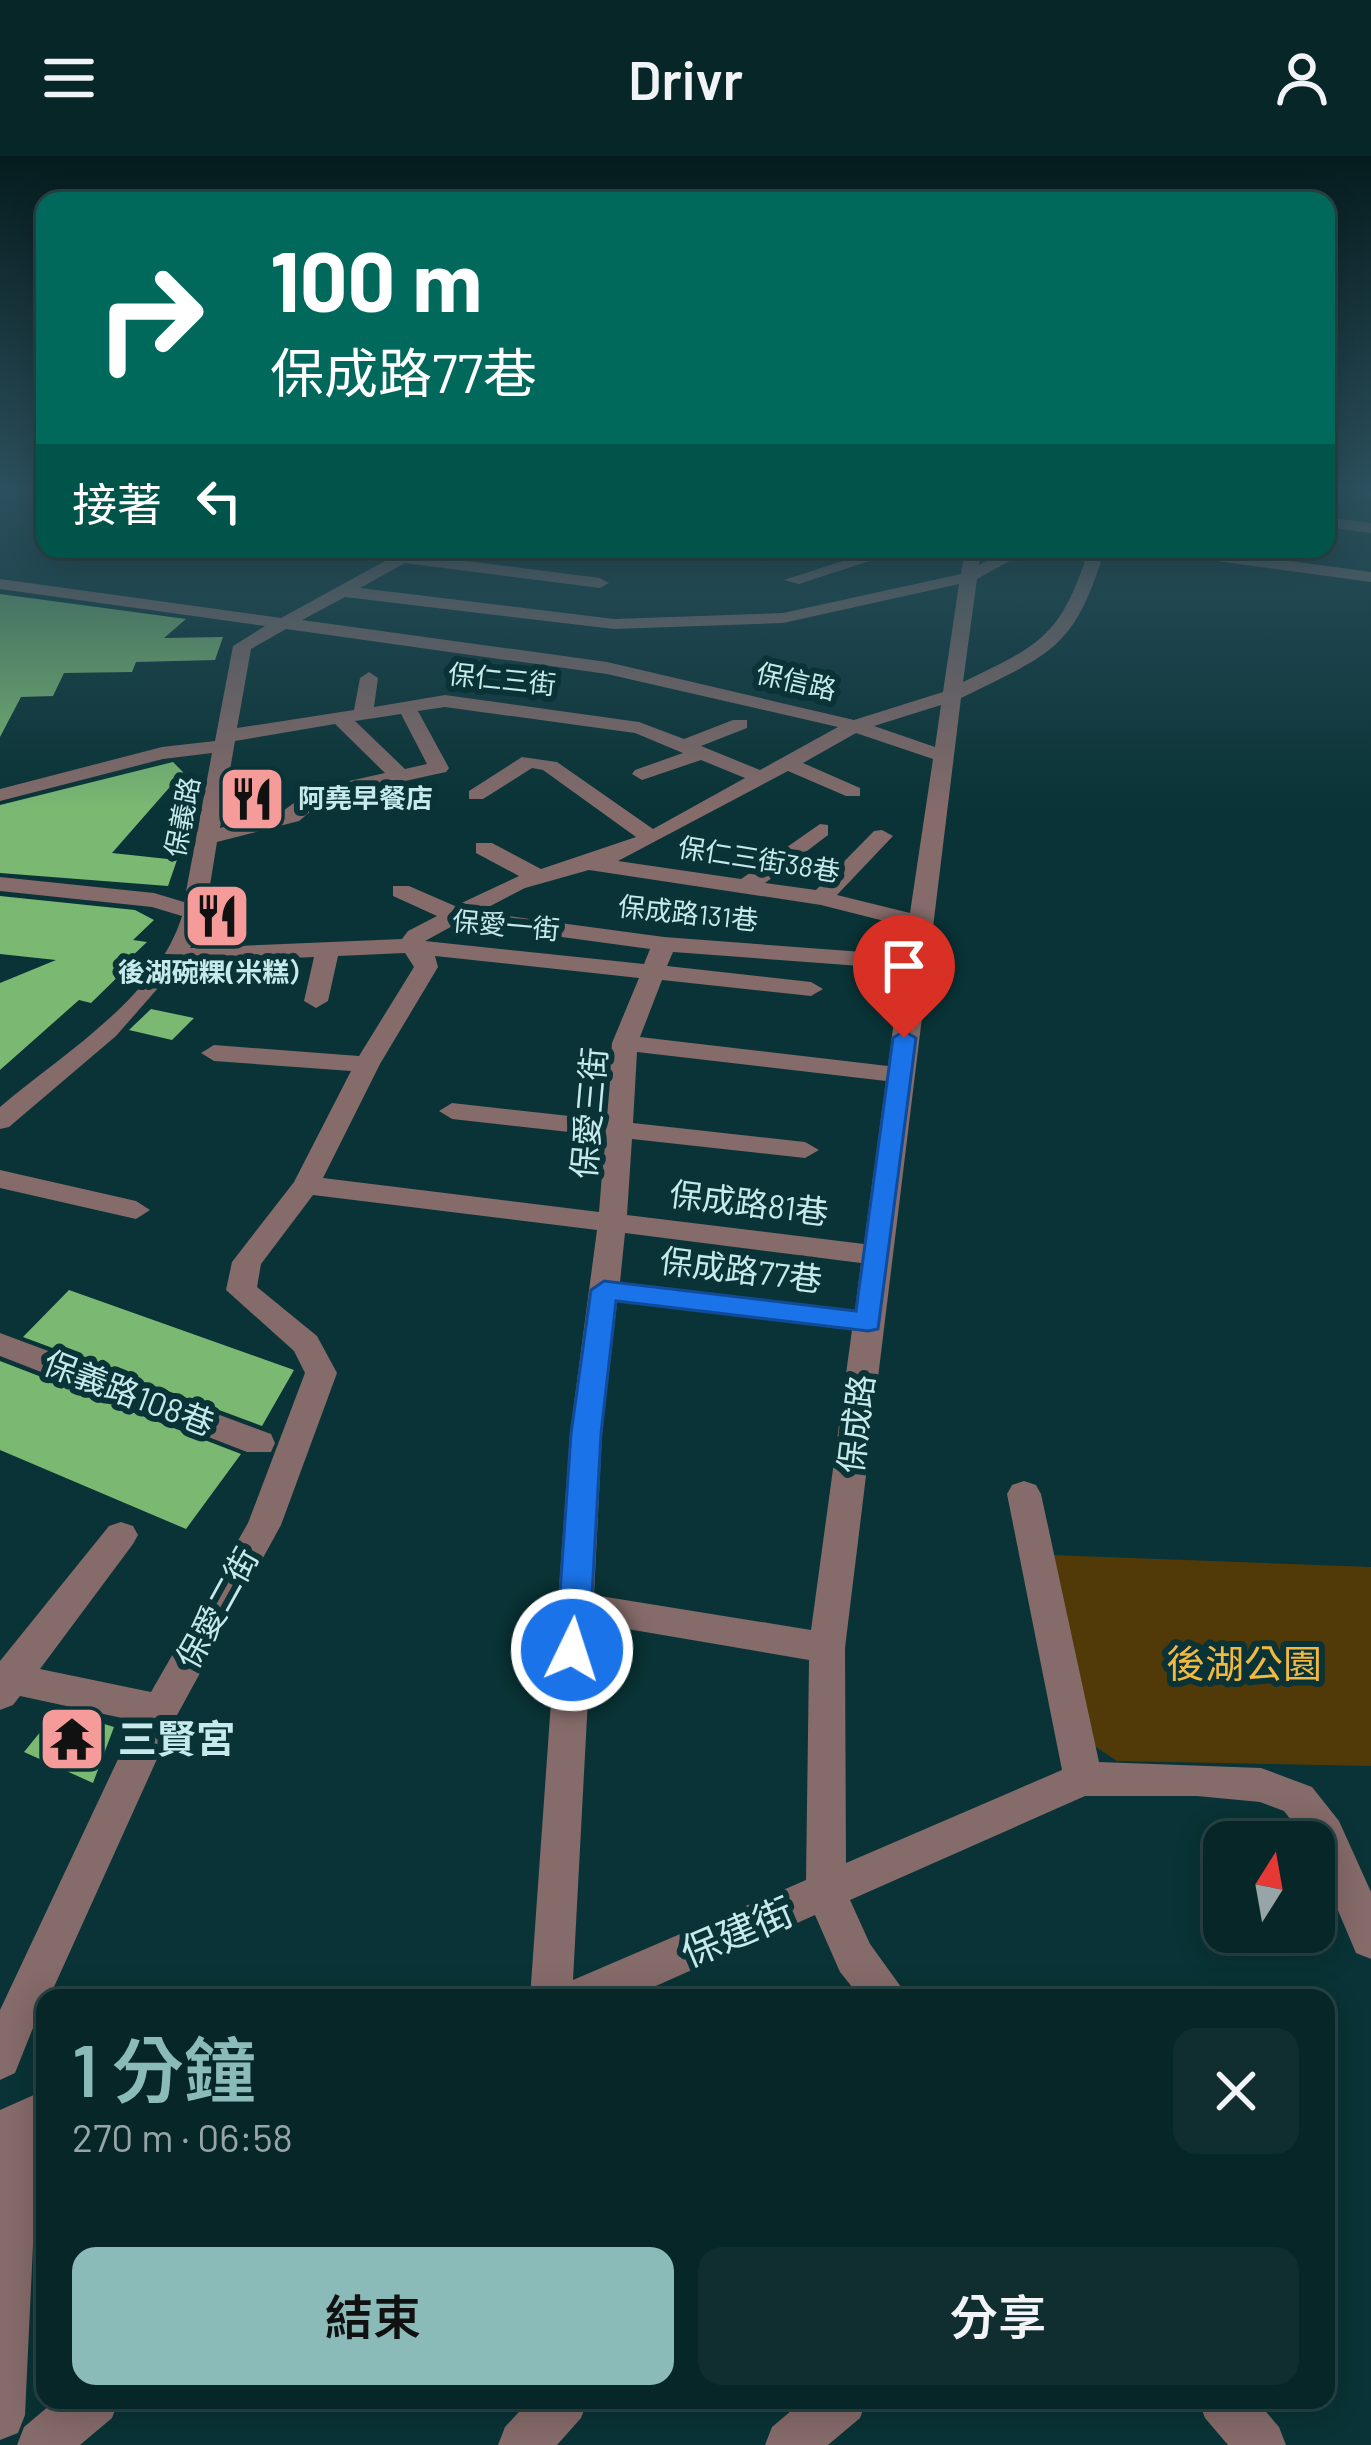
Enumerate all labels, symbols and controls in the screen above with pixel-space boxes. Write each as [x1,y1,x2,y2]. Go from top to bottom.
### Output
icon: menu [36,45,102,111]
icon: person [1269,45,1335,111]
text: Drivr [628,46,743,111]
text: 100 m [270,228,482,329]
icon: right [72,240,228,396]
text: 保成路77巷 [270,339,537,404]
icon: left [186,468,252,534]
text: 接著 [72,476,162,530]
street label: 保信路 [753,655,840,705]
street label: 保仁三街 [447,656,558,700]
restaurant icon: 阿堯早餐店 [217,764,287,834]
street label: 保義路 [158,774,204,859]
place label: 阿堯早餐店 [298,781,433,813]
street label: 保仁三街38巷 [676,829,842,887]
restaurant icon: 後湖碗粿(米糕） [182,881,252,951]
street label: 保成路131巷 [617,889,760,935]
street label: 保愛一街 [451,903,561,945]
pin [853,915,955,1038]
icon: arrive [871,933,937,999]
place label: 後湖碗粿(米糕） [118,955,316,987]
street label: 保愛三街 [562,1045,614,1180]
street label: 保成路81巷 [667,1172,831,1232]
street label: 保成路77巷 [658,1239,825,1299]
street label: 保義路108巷 [38,1341,220,1443]
street label: 保成路 [829,1372,881,1475]
street label: 保愛二街 [167,1540,266,1675]
position arrow [509,1587,635,1713]
park label: 後湖公園 [1166,1639,1322,1686]
temple icon: 三賢宮 [37,1704,107,1774]
place label: 三賢宮 [118,1714,235,1761]
north arrow [1203,1821,1335,1953]
map controls [1203,1821,1335,1953]
street label: 保建街 [673,1886,799,1975]
text: 1 分鐘 [72,2025,256,2111]
button: close [1173,2028,1299,2154]
text: 270 m · 06:58 [72,2113,293,2160]
button: 結束 [72,2247,674,2385]
button: 分享 [698,2247,1299,2385]

